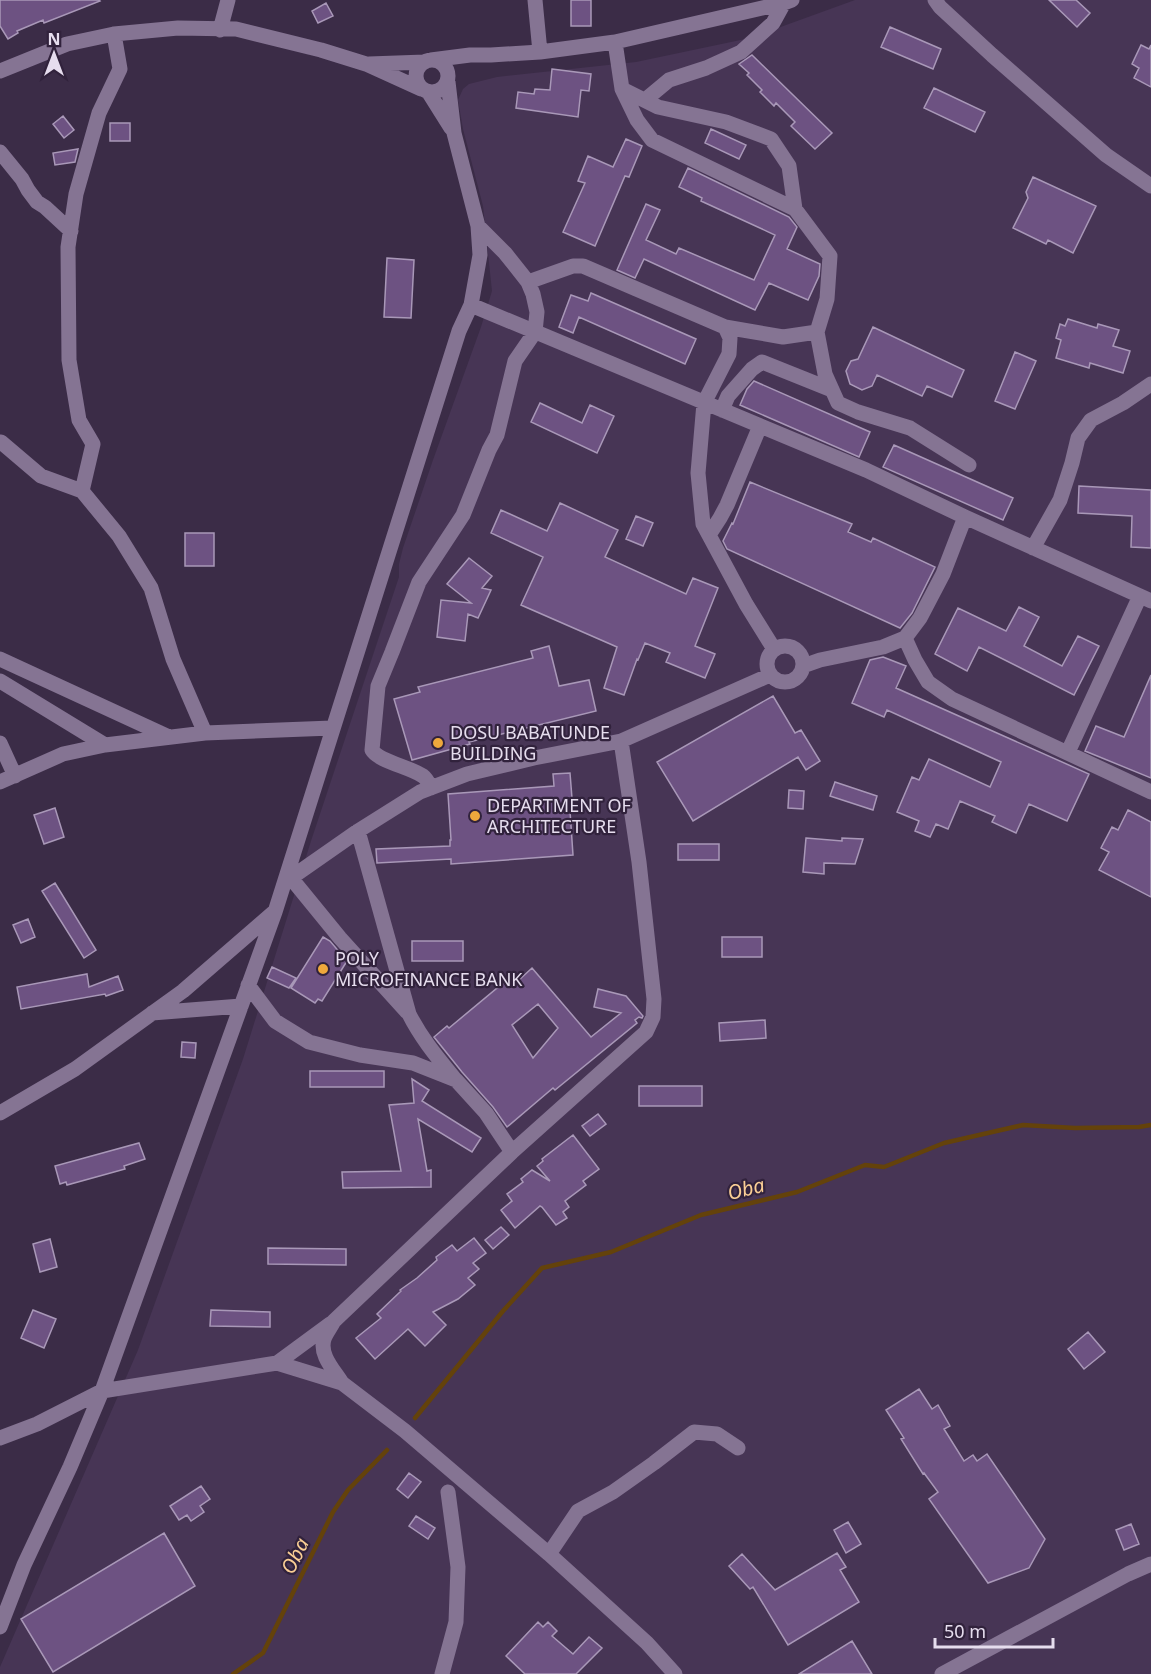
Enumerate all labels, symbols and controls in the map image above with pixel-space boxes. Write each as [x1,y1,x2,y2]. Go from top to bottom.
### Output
north arrow [24,24,84,84]
text: N [47,28,61,50]
place label: DOSU BABATUNDE BUILDING [450,720,610,765]
marker: DOSU BABATUNDE BUILDING [431,736,445,750]
place label: DEPARTMENT OF ARCHITECTURE [487,793,631,838]
marker: DEPARTMENT OF ARCHITECTURE [468,809,482,823]
place label: POLY MICROFINANCE BANK [335,946,523,991]
marker: POLY MICROFINANCE BANK [316,962,330,976]
water label: Oba [724,1171,767,1206]
water label: Oba [274,1533,315,1578]
scale bar [935,1611,1054,1649]
text: 50 m [944,1619,986,1643]

